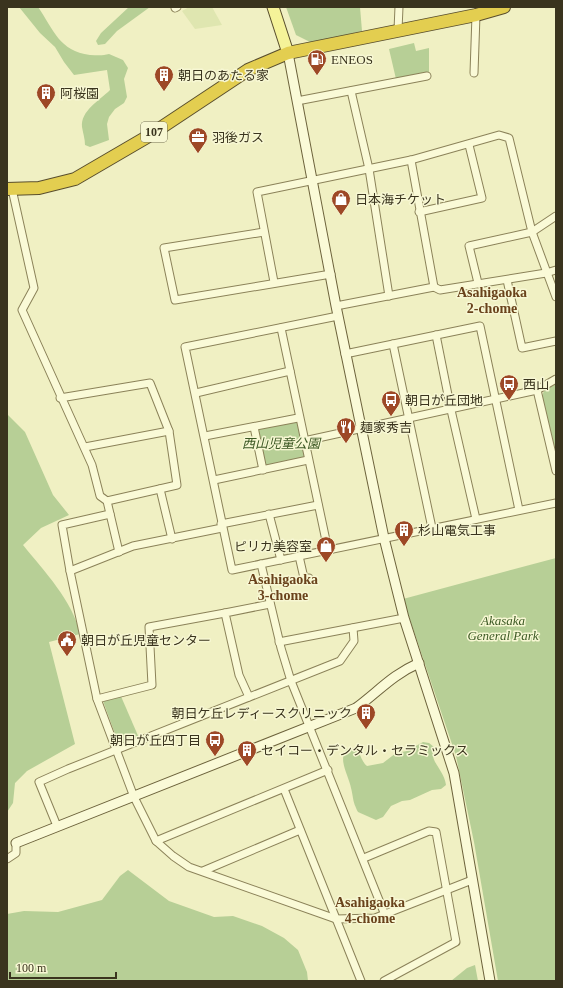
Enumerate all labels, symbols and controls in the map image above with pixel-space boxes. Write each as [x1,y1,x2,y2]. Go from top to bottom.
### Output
fuel station icon: ENEOS [306,48,328,76]
place label: ENEOS [331,52,373,67]
building icon: 朝日のあたる家 [153,64,175,92]
place label: 朝日のあたる家 [178,68,269,83]
building icon: 阿桜園 [35,82,57,110]
place label: 阿桜園 [60,86,99,101]
road number: 107 [141,122,167,142]
office icon: 羽後ガス [187,126,209,154]
place label: 羽後ガス [212,130,264,145]
shop icon: 日本海チケット [330,188,352,216]
place label: 日本海チケット [355,192,446,207]
district label: Asahigaoka 2-chome [457,285,527,316]
bus stop icon: 西山 [498,373,520,401]
place label: 西山 [523,377,549,392]
bus stop icon: 朝日が丘団地 [380,389,402,417]
place label: 朝日が丘団地 [405,393,483,408]
restaurant icon: 麺家秀吉 [335,416,357,444]
place label: 麺家秀吉 [360,420,412,435]
park label: 西山児童公園 [242,436,322,451]
building icon: 杉山電気工事 [393,519,415,547]
place label: 杉山電気工事 [418,523,496,538]
shop icon: ピリカ美容室 [315,535,337,563]
place label: ピリカ美容室 [234,539,312,554]
district label: Asahigaoka 3-chome [248,572,318,603]
park label: Akasaka General Park [467,613,539,643]
public building icon: 朝日が丘児童センター [56,629,78,657]
place label: 朝日が丘児童センター [81,633,211,648]
building icon: 朝日ケ丘レディースクリニック [355,702,377,730]
place label: 朝日ケ丘レディースクリニック [172,706,352,721]
bus stop icon: 朝日が丘四丁目 [204,729,226,757]
place label: 朝日が丘四丁目 [110,733,201,748]
building icon: セイコー・デンタル・セラミックス [236,739,258,767]
place label: セイコー・デンタル・セラミックス [261,743,469,758]
district label: Asahigaoka 4-chome [335,895,405,926]
scale bar [10,954,116,980]
text: 100 m [16,961,47,975]

